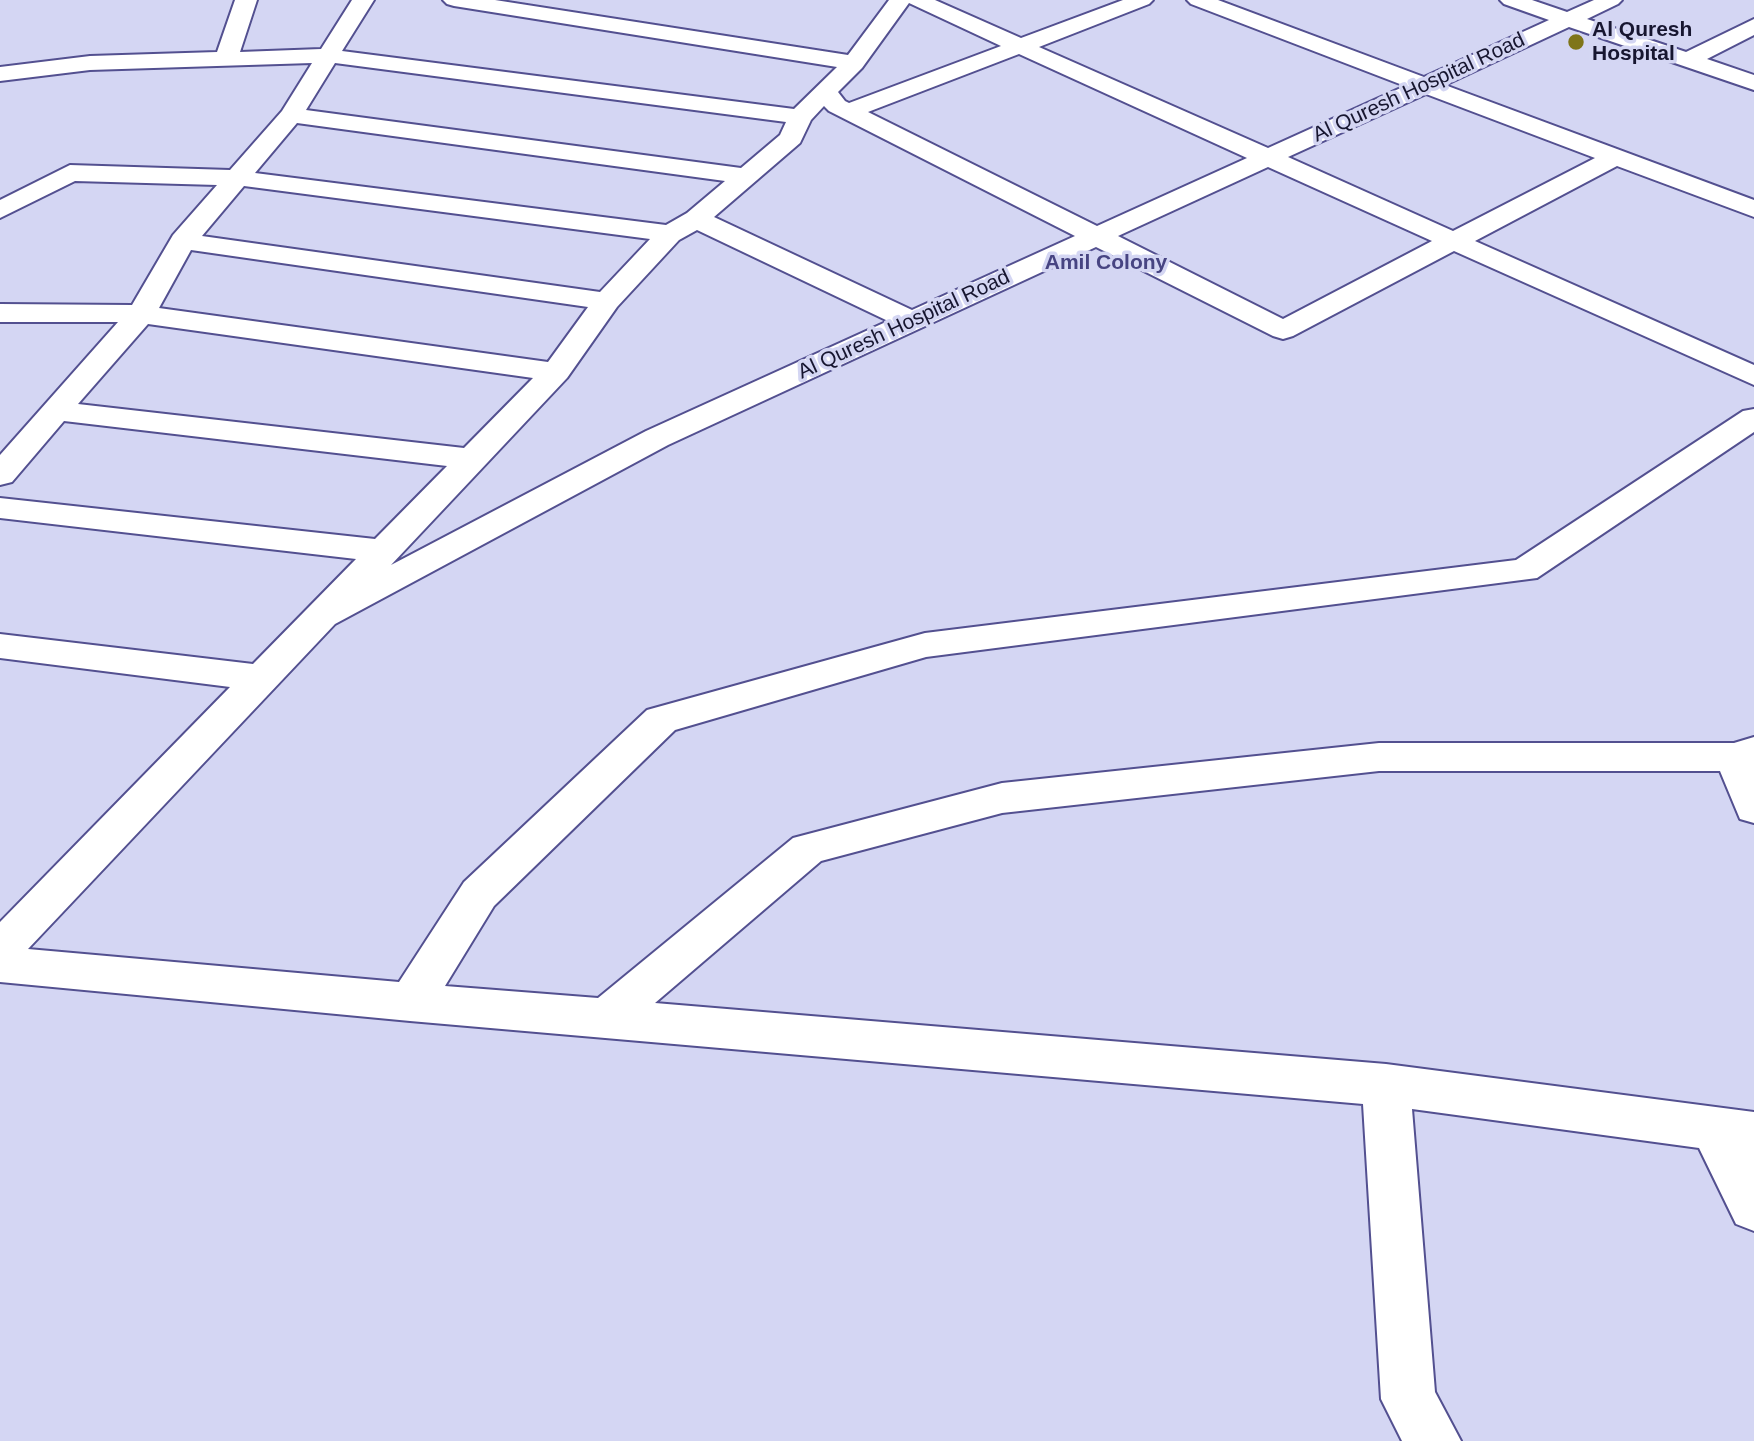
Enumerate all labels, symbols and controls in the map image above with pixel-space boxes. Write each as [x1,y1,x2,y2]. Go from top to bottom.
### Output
place label: Al Quresh Hospital [1592,17,1692,67]
street label: Al Quresh Hospital Road [1309,28,1529,148]
marker: Al Quresh Hospital [1566,32,1586,52]
district label: Amil Colony [1045,250,1167,276]
street label: Al Quresh Hospital Road [794,265,1014,385]

